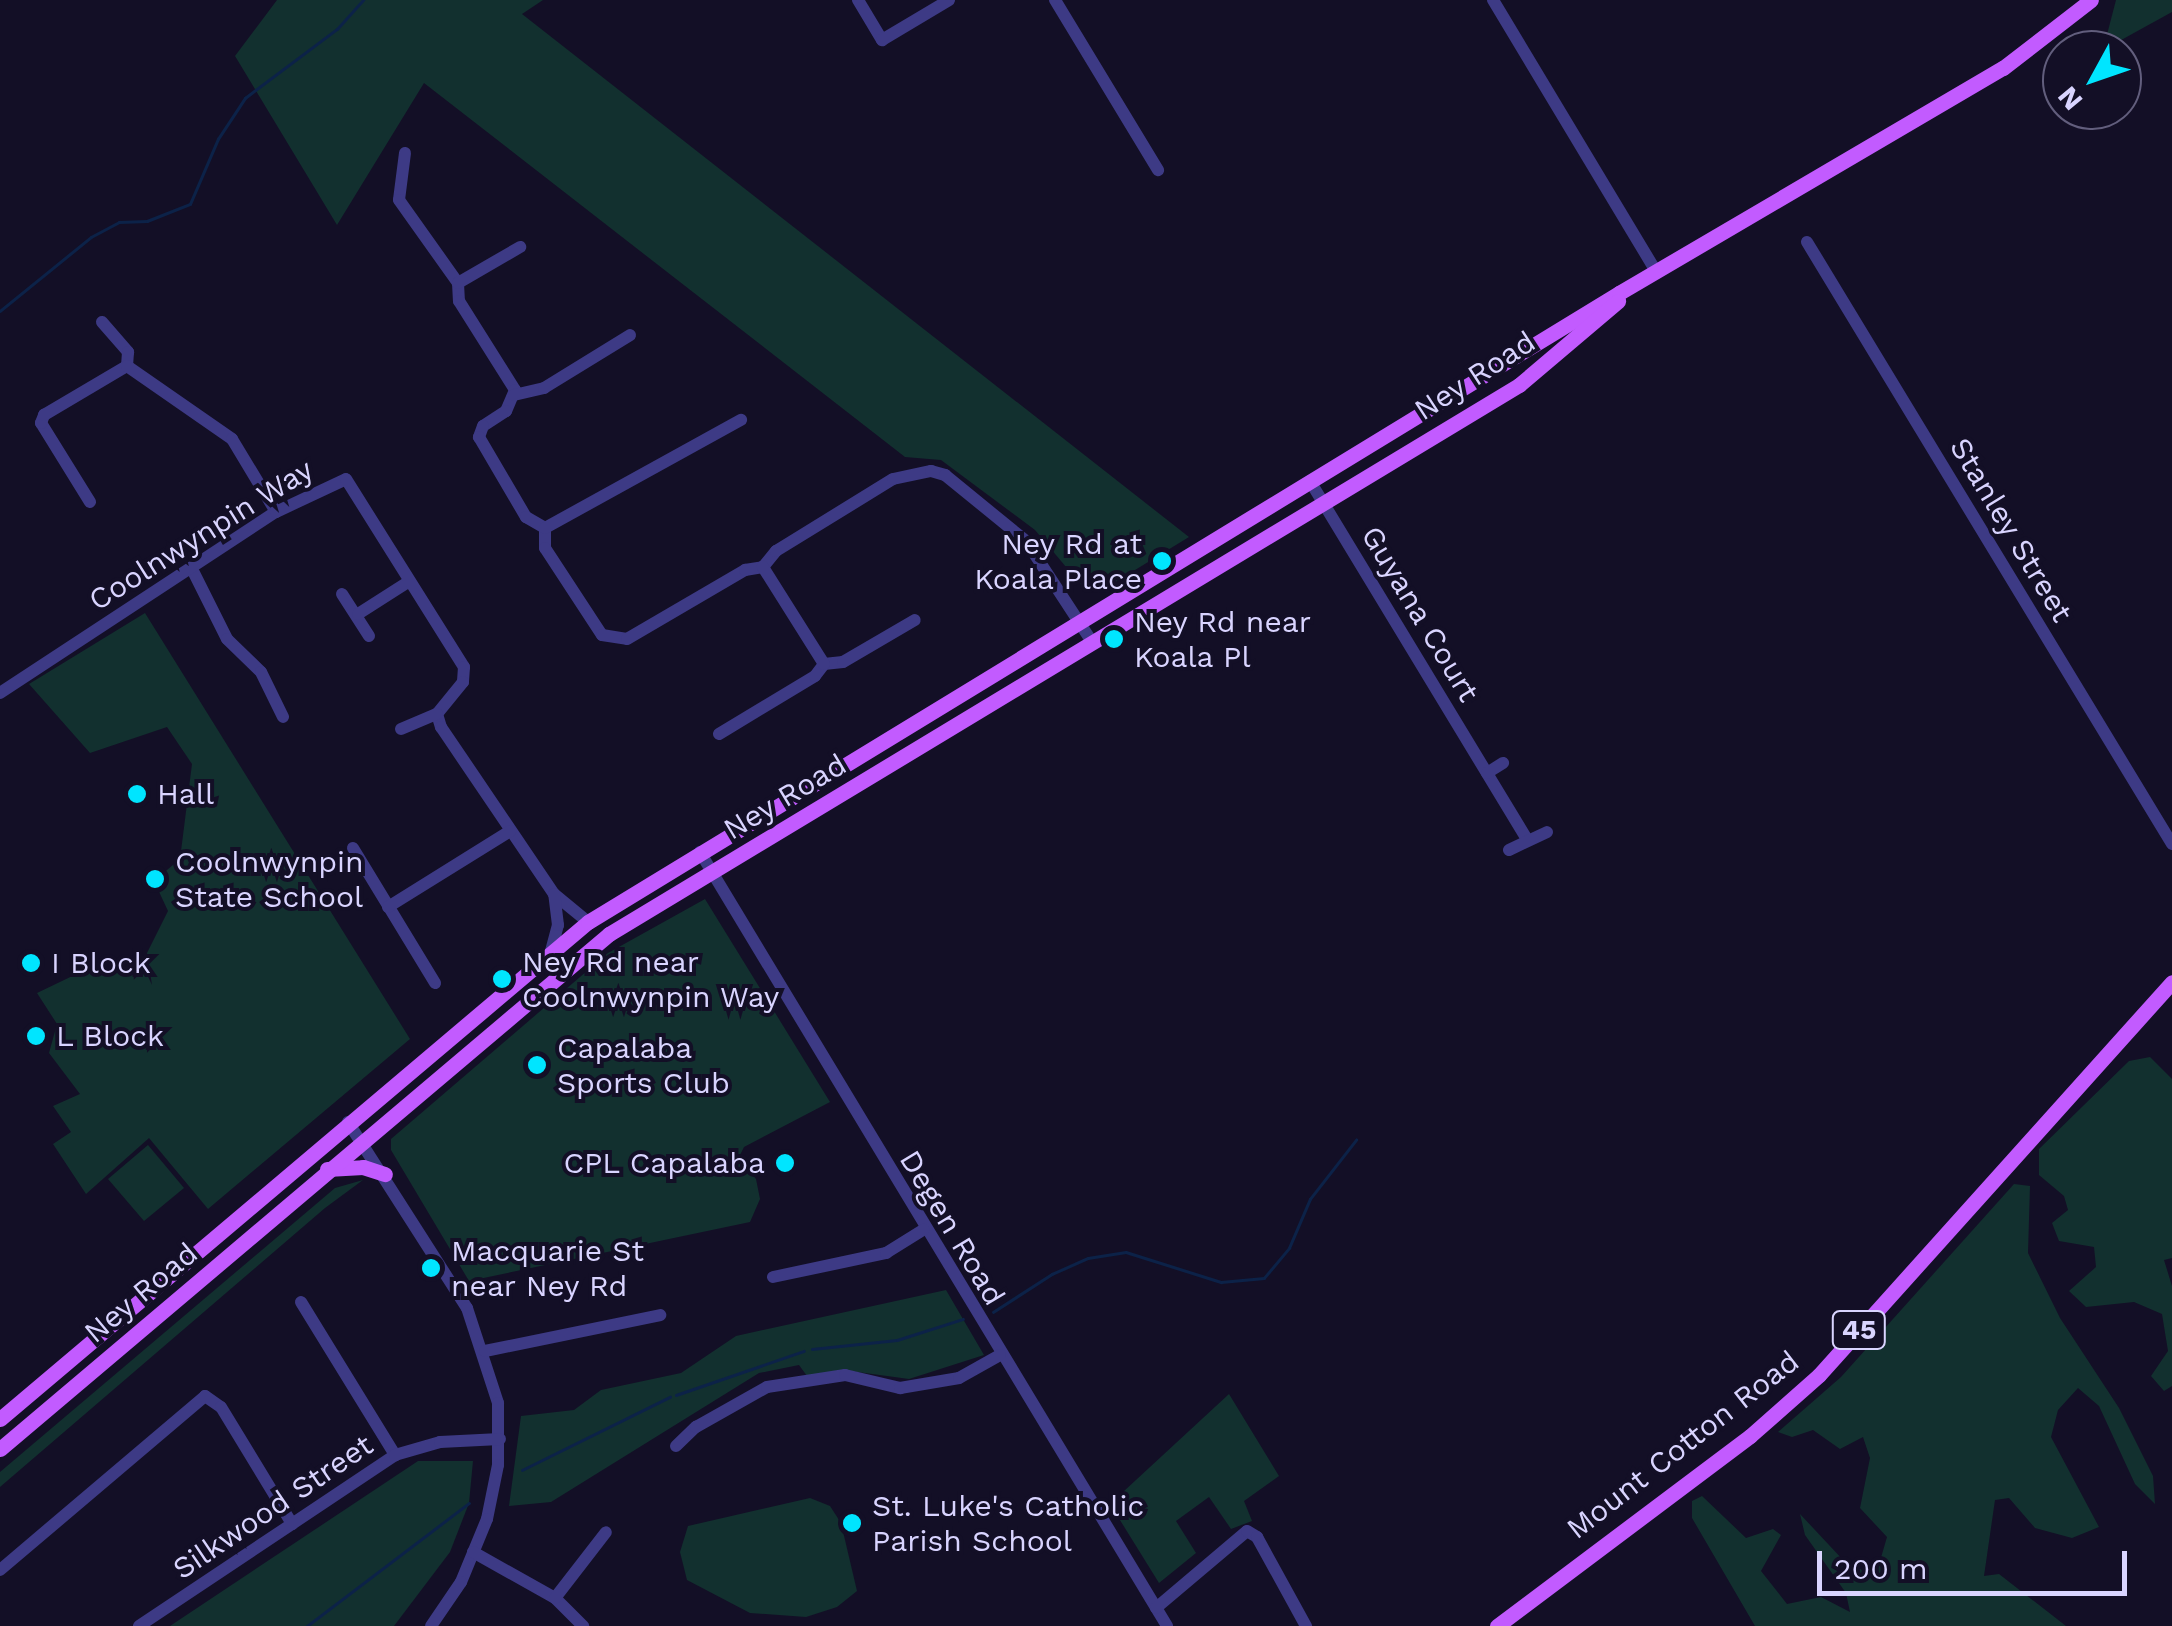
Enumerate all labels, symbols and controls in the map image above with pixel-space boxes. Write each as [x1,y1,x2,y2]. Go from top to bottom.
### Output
north arrow [2042,30,2142,130]
text: N [2051,80,2089,117]
street label: Ney Road [1408,324,1542,428]
street label: Stanley Street [1942,431,2080,629]
street label: Coolnwynpin Way [82,451,320,619]
street label: Guyana Court [1353,519,1487,709]
place label: Ney Rd at Koala Place [974,526,1142,596]
marker: Ney Rd at Koala Place [1151,550,1173,572]
place label: Ney Rd near Koala Pl [1134,604,1312,674]
marker: Ney Rd near Koala Pl [1103,628,1125,650]
street label: Ney Road [717,746,853,848]
place label: Hall [157,776,214,812]
marker: Hall [126,783,148,805]
place label: Coolnwynpin State School [175,844,364,914]
marker: Coolnwynpin State School [144,868,166,890]
place label: Ney Rd near Coolnwynpin Way [522,944,780,1014]
place label: I Block [51,945,151,981]
marker: I Block [20,952,42,974]
marker: Ney Rd near Coolnwynpin Way [491,968,513,990]
place label: L Block [56,1018,165,1054]
marker: L Block [25,1025,47,1047]
place label: Capalaba Sports Club [557,1030,730,1100]
marker: Capalaba Sports Club [526,1054,548,1076]
street label: Degen Road [892,1144,1012,1312]
place label: CPL Capalaba [563,1145,765,1181]
marker: CPL Capalaba [774,1152,796,1174]
place label: Macquarie St near Ney Rd [451,1233,644,1304]
street label: Ney Road [77,1235,205,1351]
marker: Macquarie St near Ney Rd [420,1257,442,1279]
road number: 45 [1832,1307,1886,1353]
street label: Mount Cotton Road [1560,1343,1806,1547]
street label: Silkwood Street [166,1427,380,1587]
place label: St. Luke's Catholic Parish School [872,1488,1144,1558]
marker: St. Luke's Catholic Parish School [841,1512,863,1534]
scale bar [1822,1531,2132,1593]
text: 200 m [1834,1551,1928,1586]

